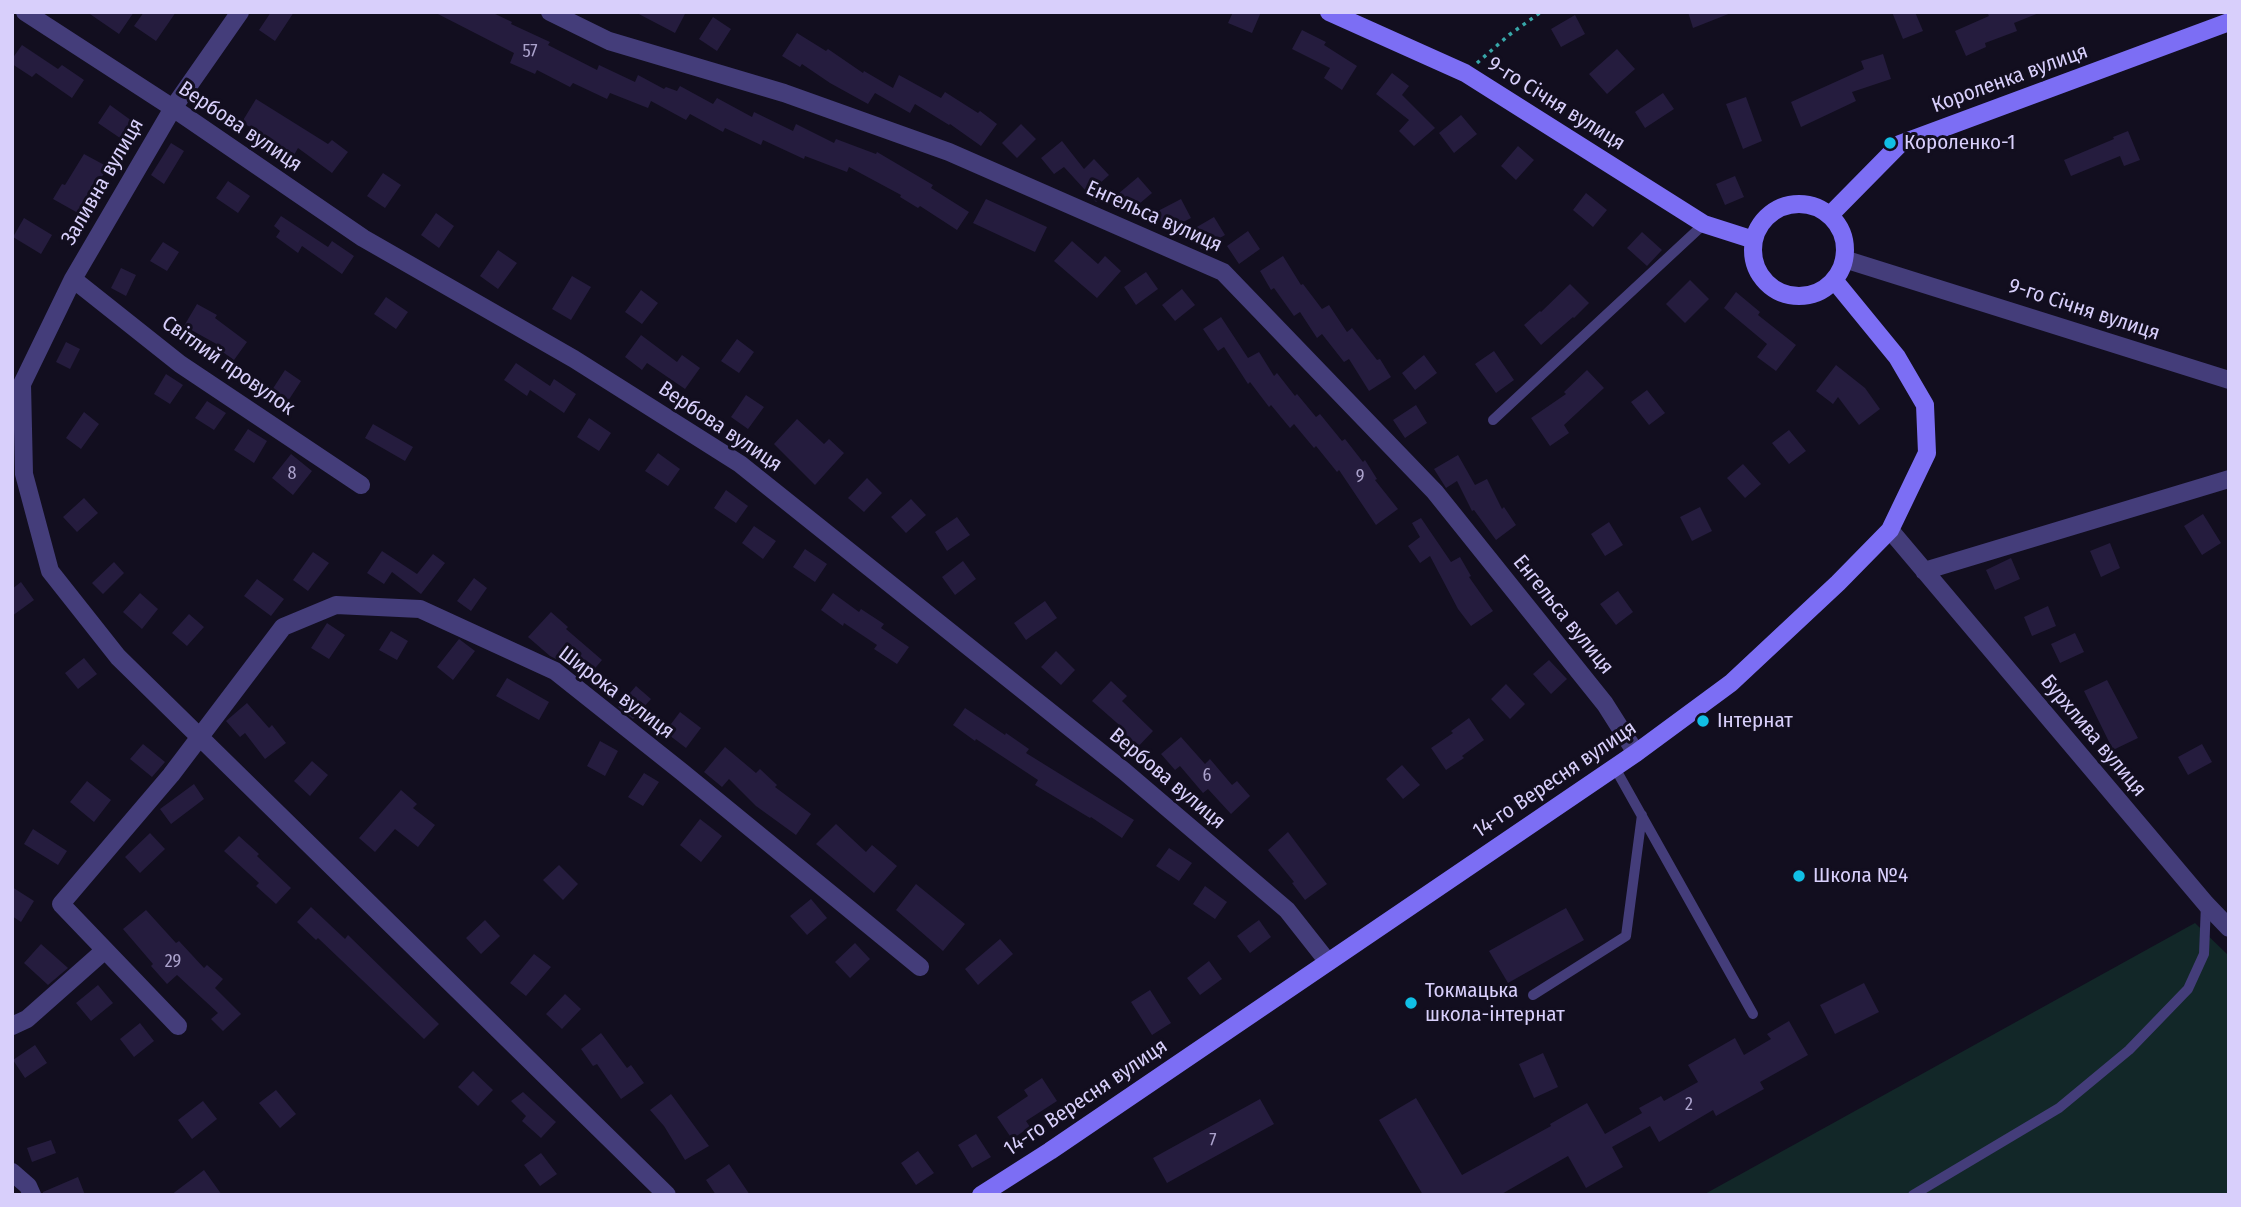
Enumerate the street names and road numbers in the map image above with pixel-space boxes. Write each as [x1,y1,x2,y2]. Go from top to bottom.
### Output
street label: Короленка вулиця [1929,39,2091,119]
street label: 9-го Січня вулиця [1483,52,1629,156]
street label: Вербова вулиця [173,76,307,178]
street label: Заливна вулиця [57,114,149,250]
street label: Енгельса вулиця [1082,176,1226,258]
street label: 9-го Січня вулиця [2005,274,2163,346]
street label: Світлий провулок [157,311,299,421]
street label: Вербова вулиця [653,376,787,478]
street label: Енгельса вулиця [1507,550,1619,680]
street label: Широка вулиця [553,641,679,745]
street label: Бурхлива вулиця [2035,670,2151,802]
street label: 14-го Вересня вулиця [1469,716,1641,844]
street label: Вербова вулиця [1104,723,1230,835]
street label: 14-го Вересня вулиця [1000,1034,1172,1162]

